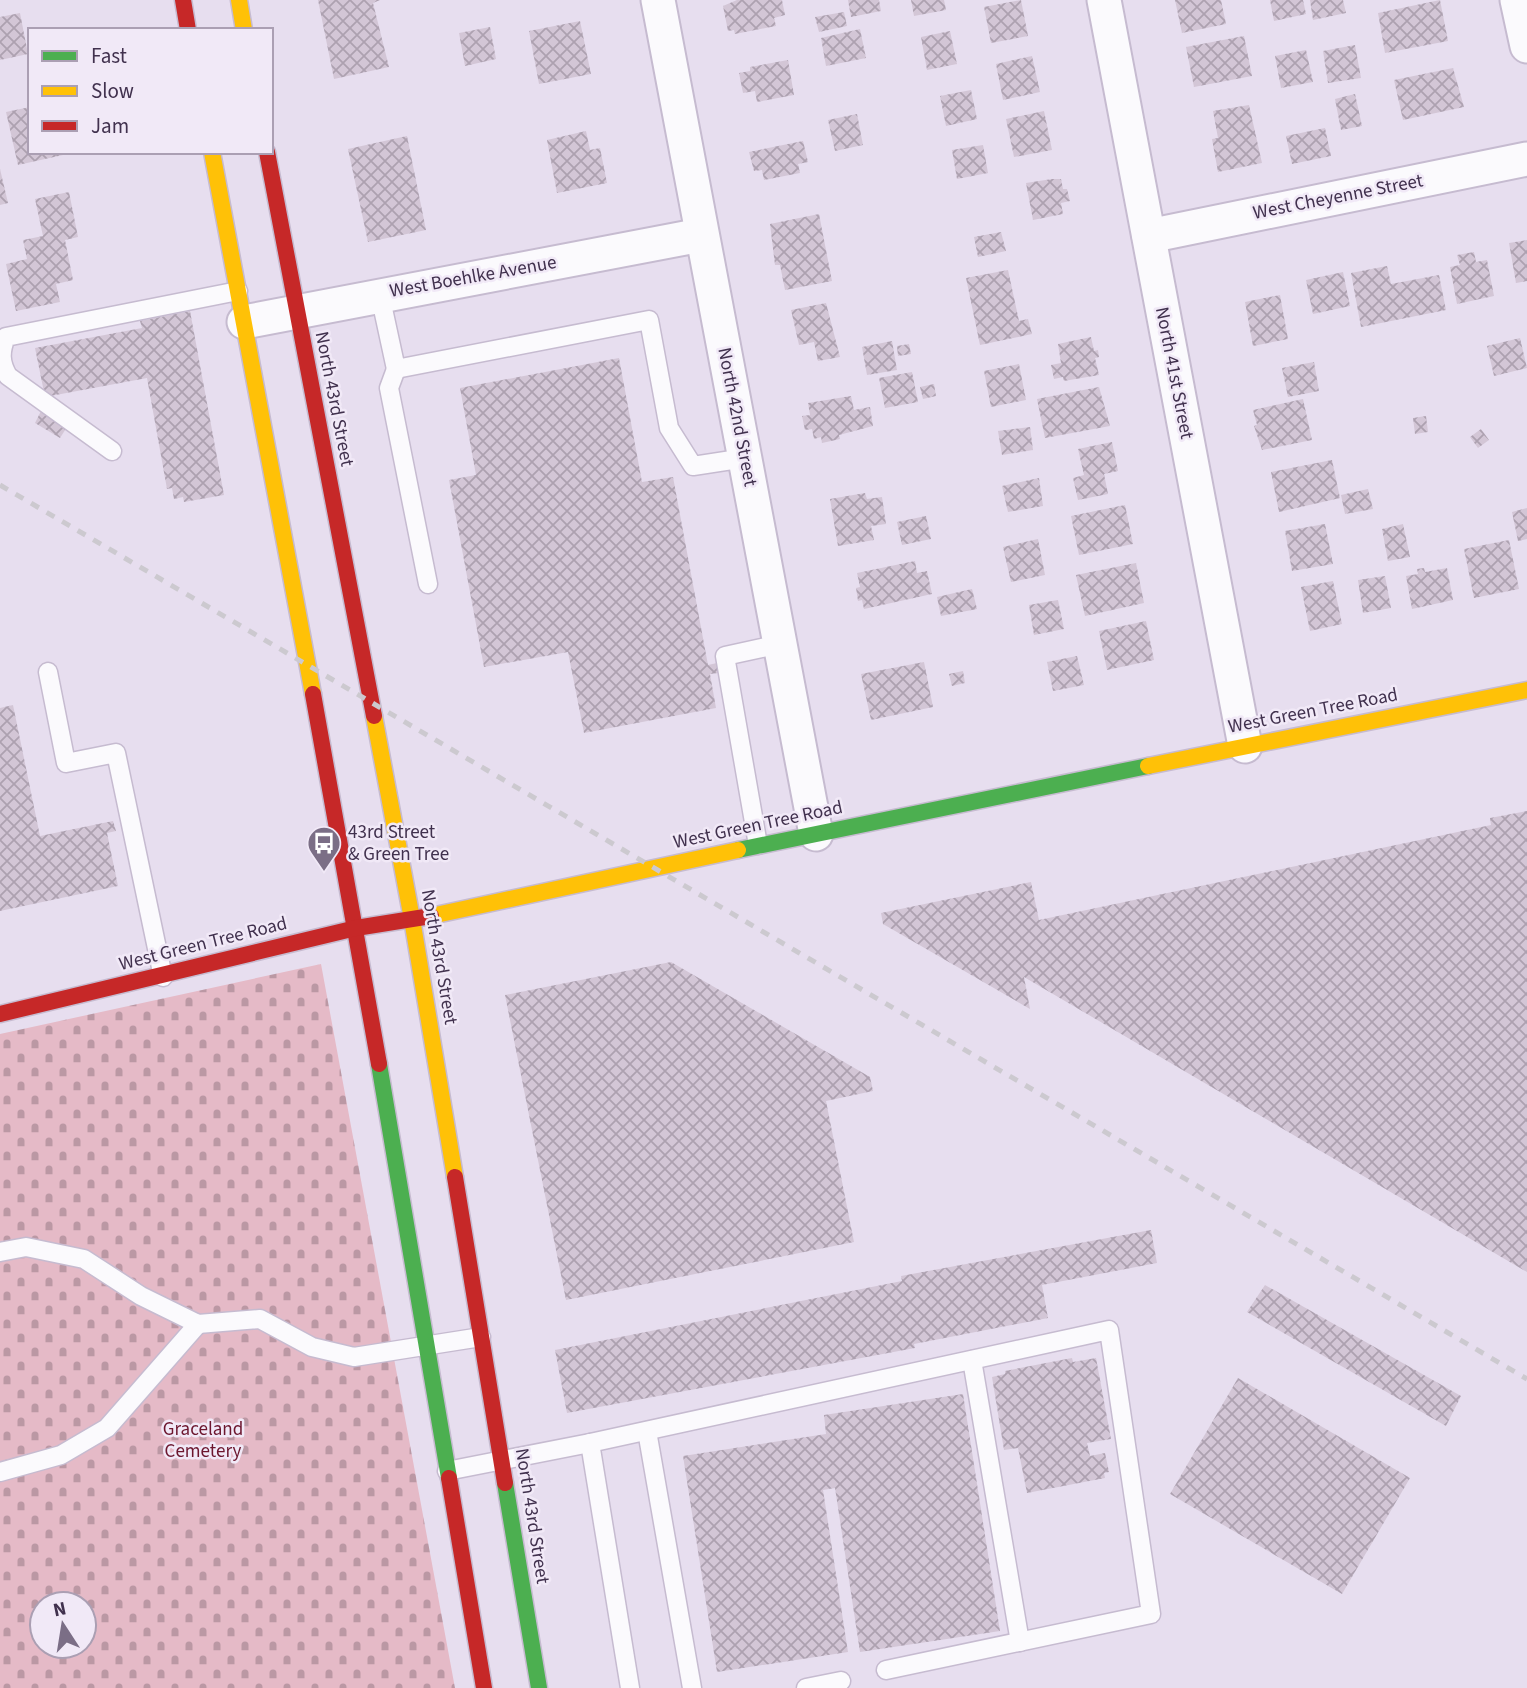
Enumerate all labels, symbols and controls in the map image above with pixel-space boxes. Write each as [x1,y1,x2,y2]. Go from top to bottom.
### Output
legend [28,28,273,154]
text: Fast [91,41,127,71]
text: Slow [91,76,134,106]
text: Jam [91,111,129,141]
street label: West Cheyenne Street [1251,167,1426,227]
street label: West Boehlke Avenue [387,249,559,305]
street label: North 41st Street [1148,305,1200,442]
street label: North 43rd Street [308,329,360,469]
street label: North 42nd Street [710,345,764,489]
street label: West Green Tree Road [1226,681,1400,741]
street label: West Green Tree Road [671,794,845,856]
place label: 43rd Street & Green Tree [348,819,449,868]
bus stop icon: 43rd Street & Green Tree [305,824,343,873]
street label: North 43rd Street [414,887,464,1027]
street label: West Green Tree Road [116,910,290,978]
park label: Graceland Cemetery [163,1416,243,1465]
street label: North 43rd Street [508,1446,556,1586]
north arrow [28,1590,98,1660]
text: N [51,1595,69,1624]

